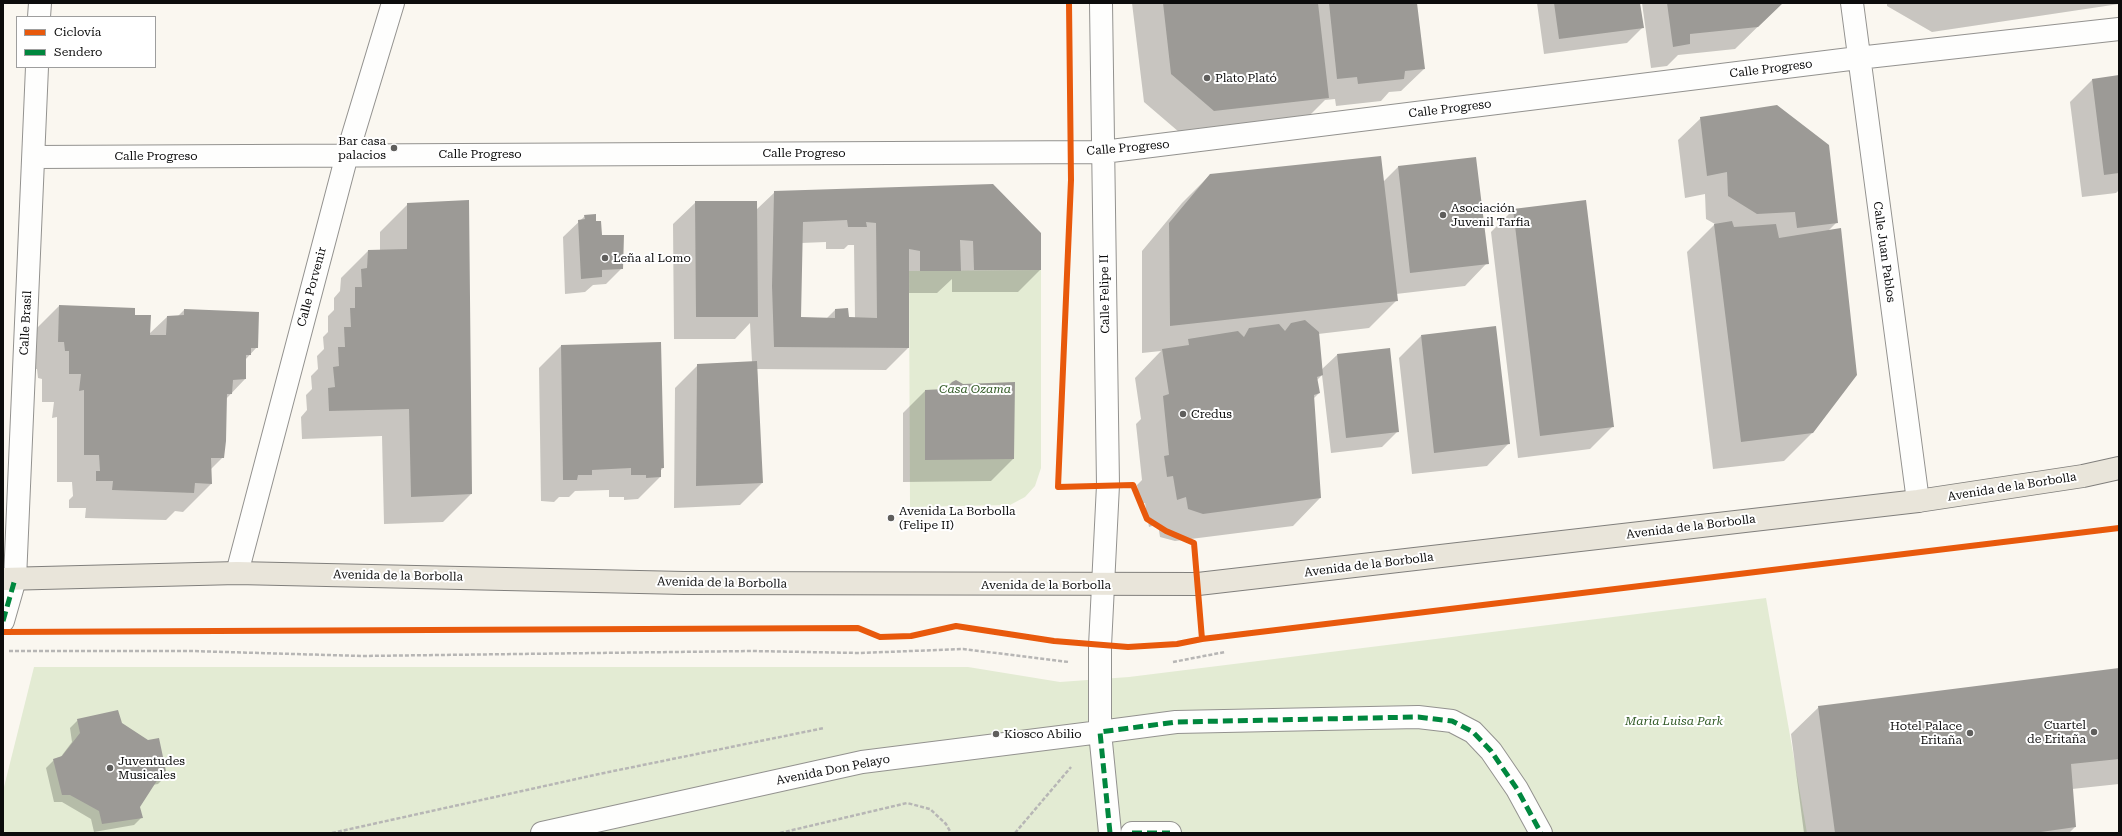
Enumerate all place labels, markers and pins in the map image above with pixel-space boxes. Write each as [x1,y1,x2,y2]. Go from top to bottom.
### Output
place label: Plato Plató [1215,71,1277,85]
marker: Plato Plató [1202,73,1212,83]
place label: Bar casa palacios [338,134,386,162]
marker: Bar casa palacios [389,143,399,153]
place label: Asociación Juvenil Tarfia [1451,201,1530,229]
marker: Asociación Juvenil Tarfia [1438,210,1448,220]
place label: Leña al Lomo [613,251,691,265]
marker: Leña al Lomo [600,253,610,263]
place label: Credus [1191,407,1232,421]
marker: Credus [1178,409,1188,419]
place label: Avenida La Borbolla (Felipe II) [899,504,1016,532]
marker: Avenida La Borbolla (Felipe II) [886,513,896,523]
place label: Cuartel de Eritaña [2027,718,2086,746]
place label: Hotel Palace Eritaña [1890,719,1962,747]
place label: Kiosco Abilio [1004,727,1082,741]
marker: Cuartel de Eritaña [2089,727,2099,737]
marker: Hotel Palace Eritaña [1965,728,1975,738]
marker: Kiosco Abilio [991,729,1001,739]
place label: Juventudes Musicales [118,754,185,782]
marker: Juventudes Musicales [105,763,115,773]

